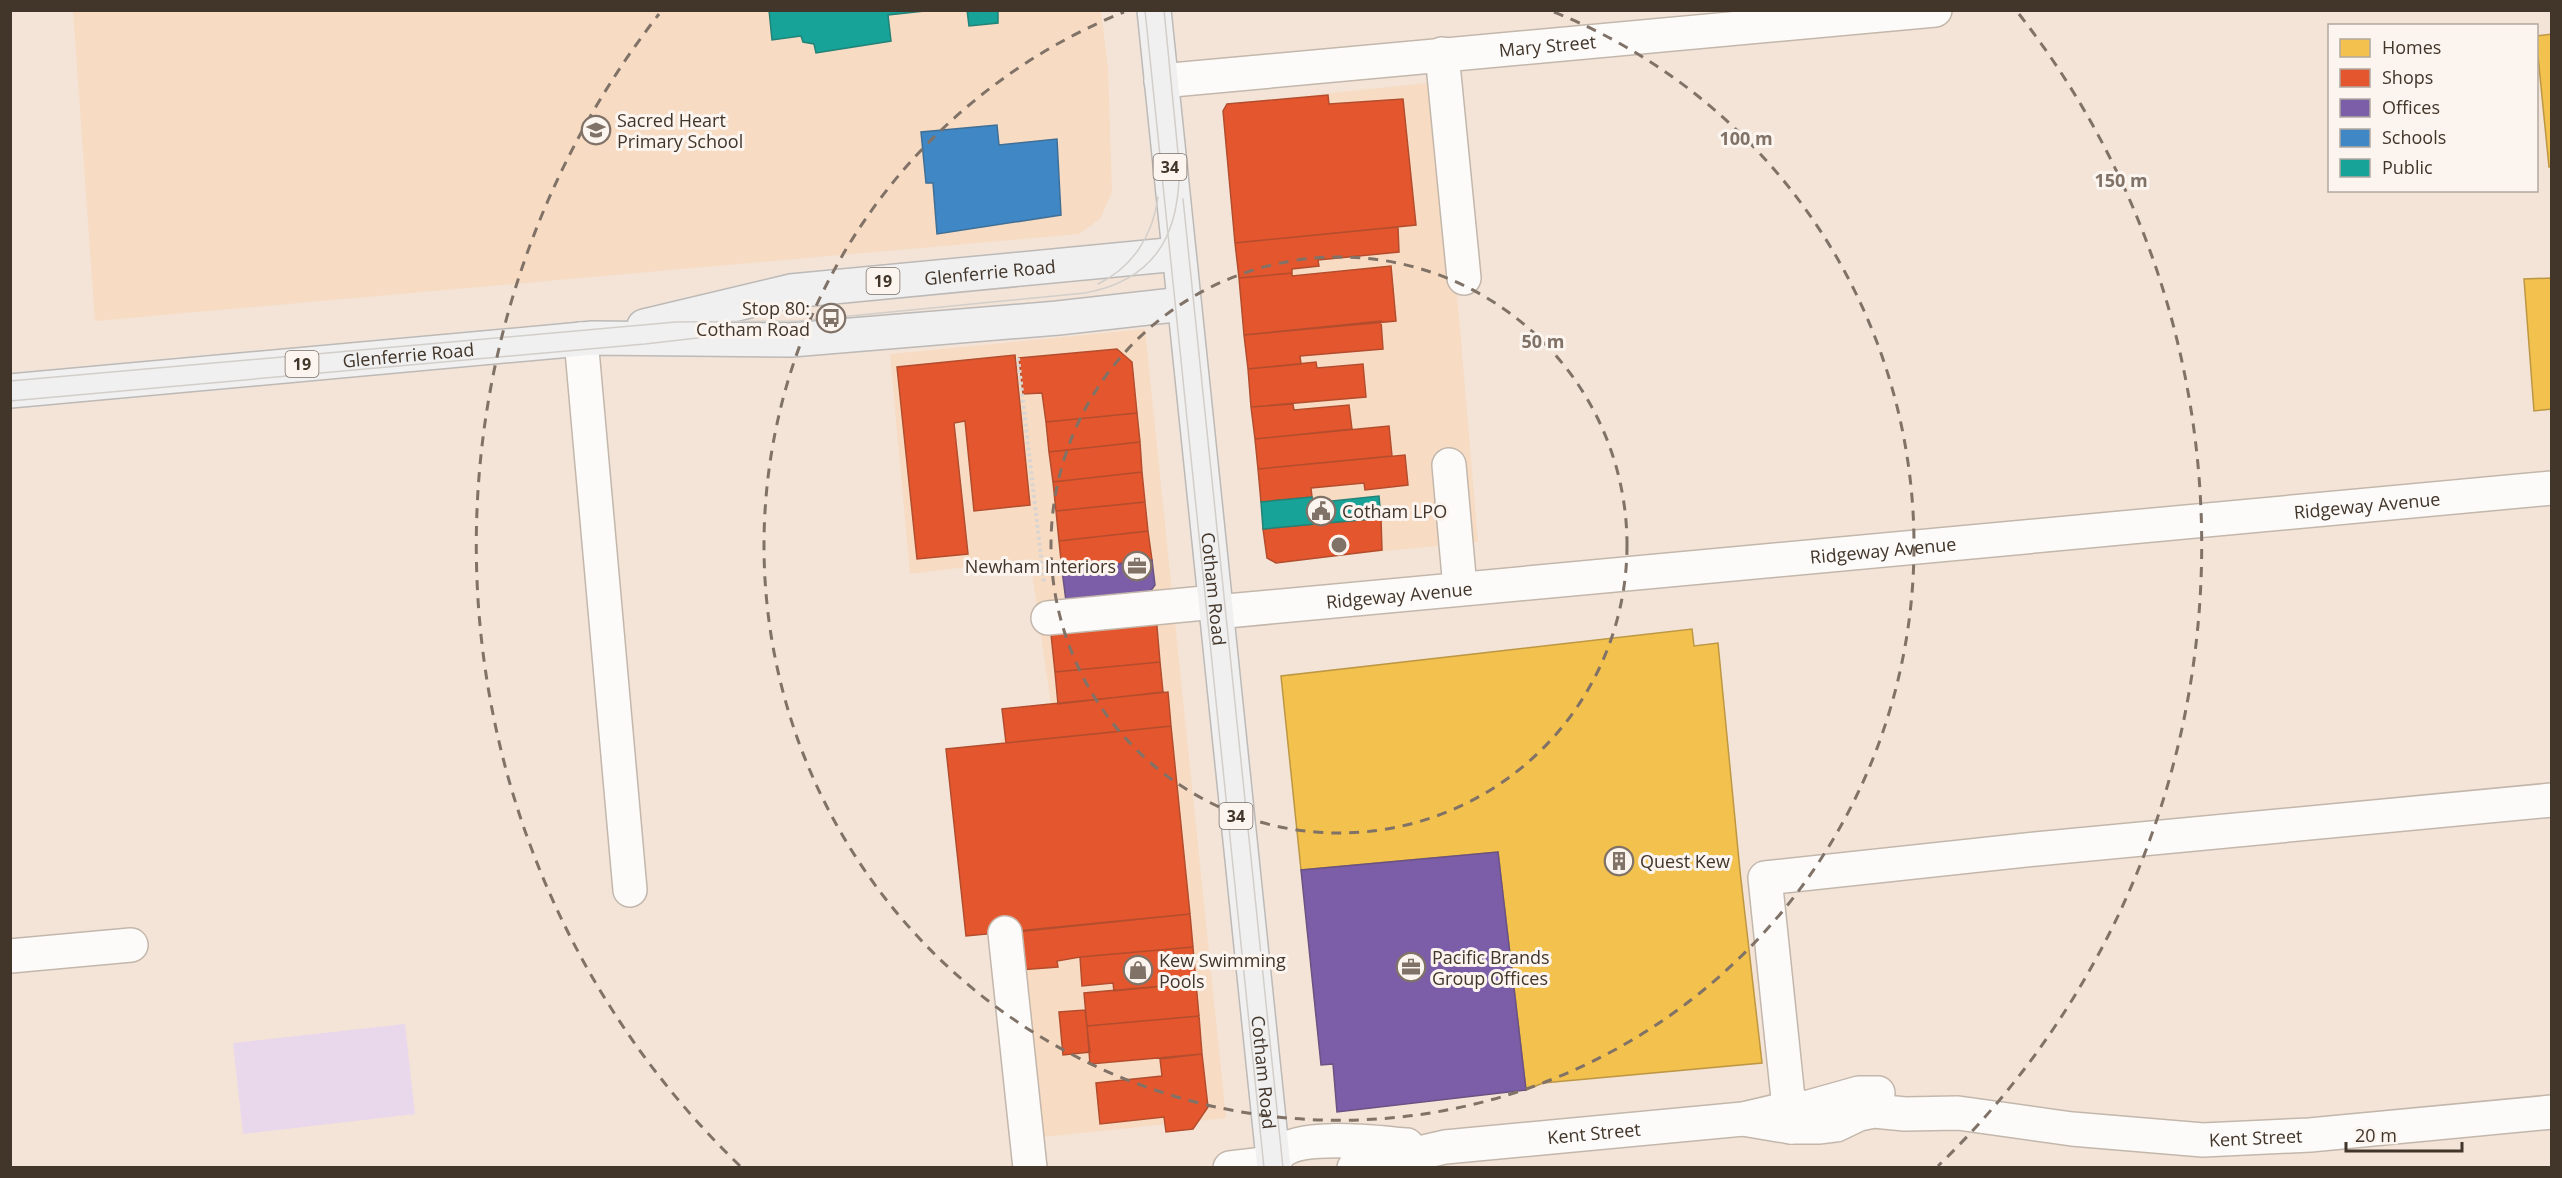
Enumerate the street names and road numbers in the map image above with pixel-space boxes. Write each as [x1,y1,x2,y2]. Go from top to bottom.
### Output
street label: Mary Street [1498,29,1597,62]
road number: 34 [1154,154,1186,180]
street label: Glenferrie Road [923,254,1057,290]
road number: 19 [866,268,900,294]
street label: Glenferrie Road [342,337,475,373]
road number: 19 [286,351,318,377]
street label: Ridgeway Avenue [2293,486,2441,524]
street label: Cotham Road [1196,531,1232,647]
street label: Ridgeway Avenue [1809,531,1957,569]
street label: Ridgeway Avenue [1325,576,1473,614]
road number: 34 [1220,803,1252,829]
street label: Cotham Road [1246,1014,1282,1130]
street label: Kent Street [1546,1117,1642,1149]
street label: Kent Street [2208,1123,2303,1152]

